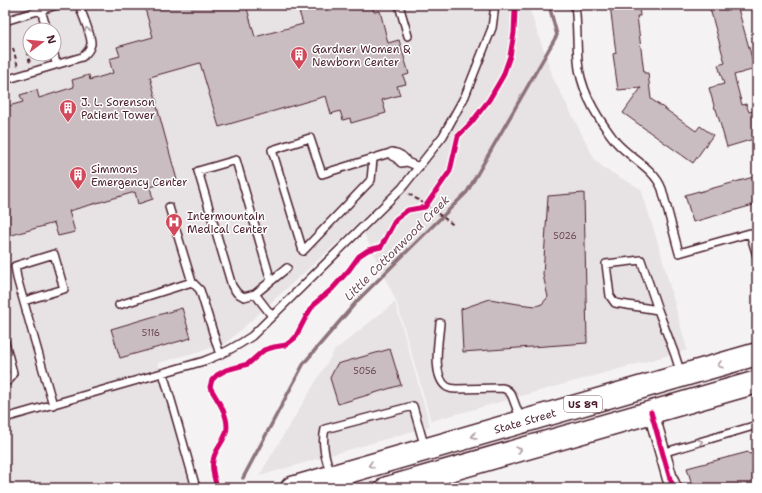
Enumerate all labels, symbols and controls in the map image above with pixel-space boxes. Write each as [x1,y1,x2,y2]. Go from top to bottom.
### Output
north arrow [22,22,62,62]
one-way arrow [83,26,92,33]
text: N [43,33,60,46]
place label: Gardner Women & Newborn Center [312,42,410,70]
building icon: Gardner Women & Newborn Center [289,45,309,70]
place label: J. L. Sorenson Patient Tower [81,95,155,123]
building icon: J. L. Sorenson Patient Tower [58,98,78,123]
place label: Simmons Emergency Center [91,162,188,190]
building icon: Simmons Emergency Center [68,165,88,190]
water label: Little Cottonwood Creek [341,192,453,304]
place label: Intermountain Medical Center [187,209,268,237]
hospital icon: Intermountain Medical Center [164,212,184,237]
house number: 5026 [553,230,577,242]
house number: 5116 [142,327,160,339]
one-way arrow [716,360,723,369]
house number: 5056 [353,365,377,377]
road number: US 89 [564,396,602,412]
street label: State Street [492,405,558,438]
one-way arrow [470,431,477,440]
one-way arrow [696,438,703,447]
one-way arrow [515,446,522,455]
one-way arrow [368,460,375,469]

